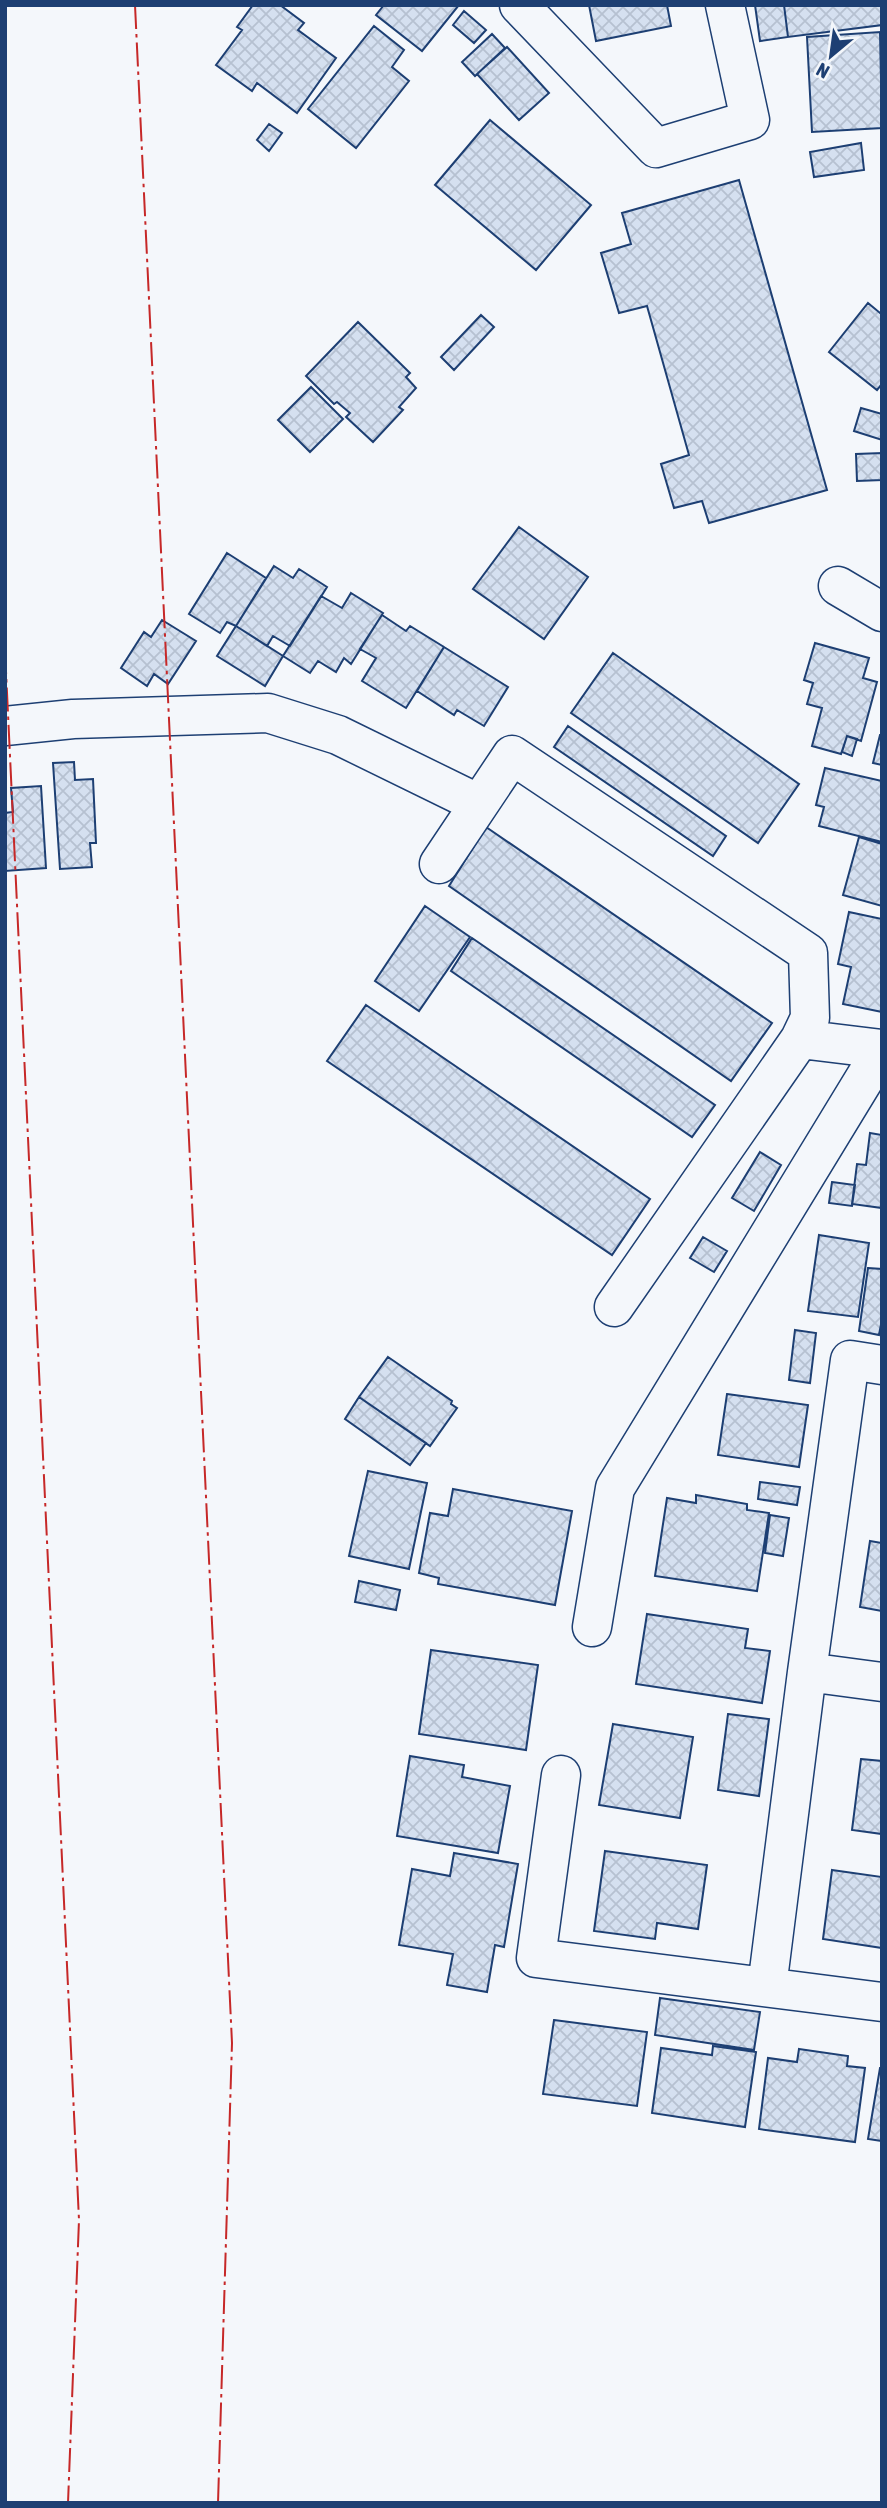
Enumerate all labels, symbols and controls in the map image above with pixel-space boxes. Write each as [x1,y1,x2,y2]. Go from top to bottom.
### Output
north arrow [796,21,866,91]
text: N [813,59,833,83]

